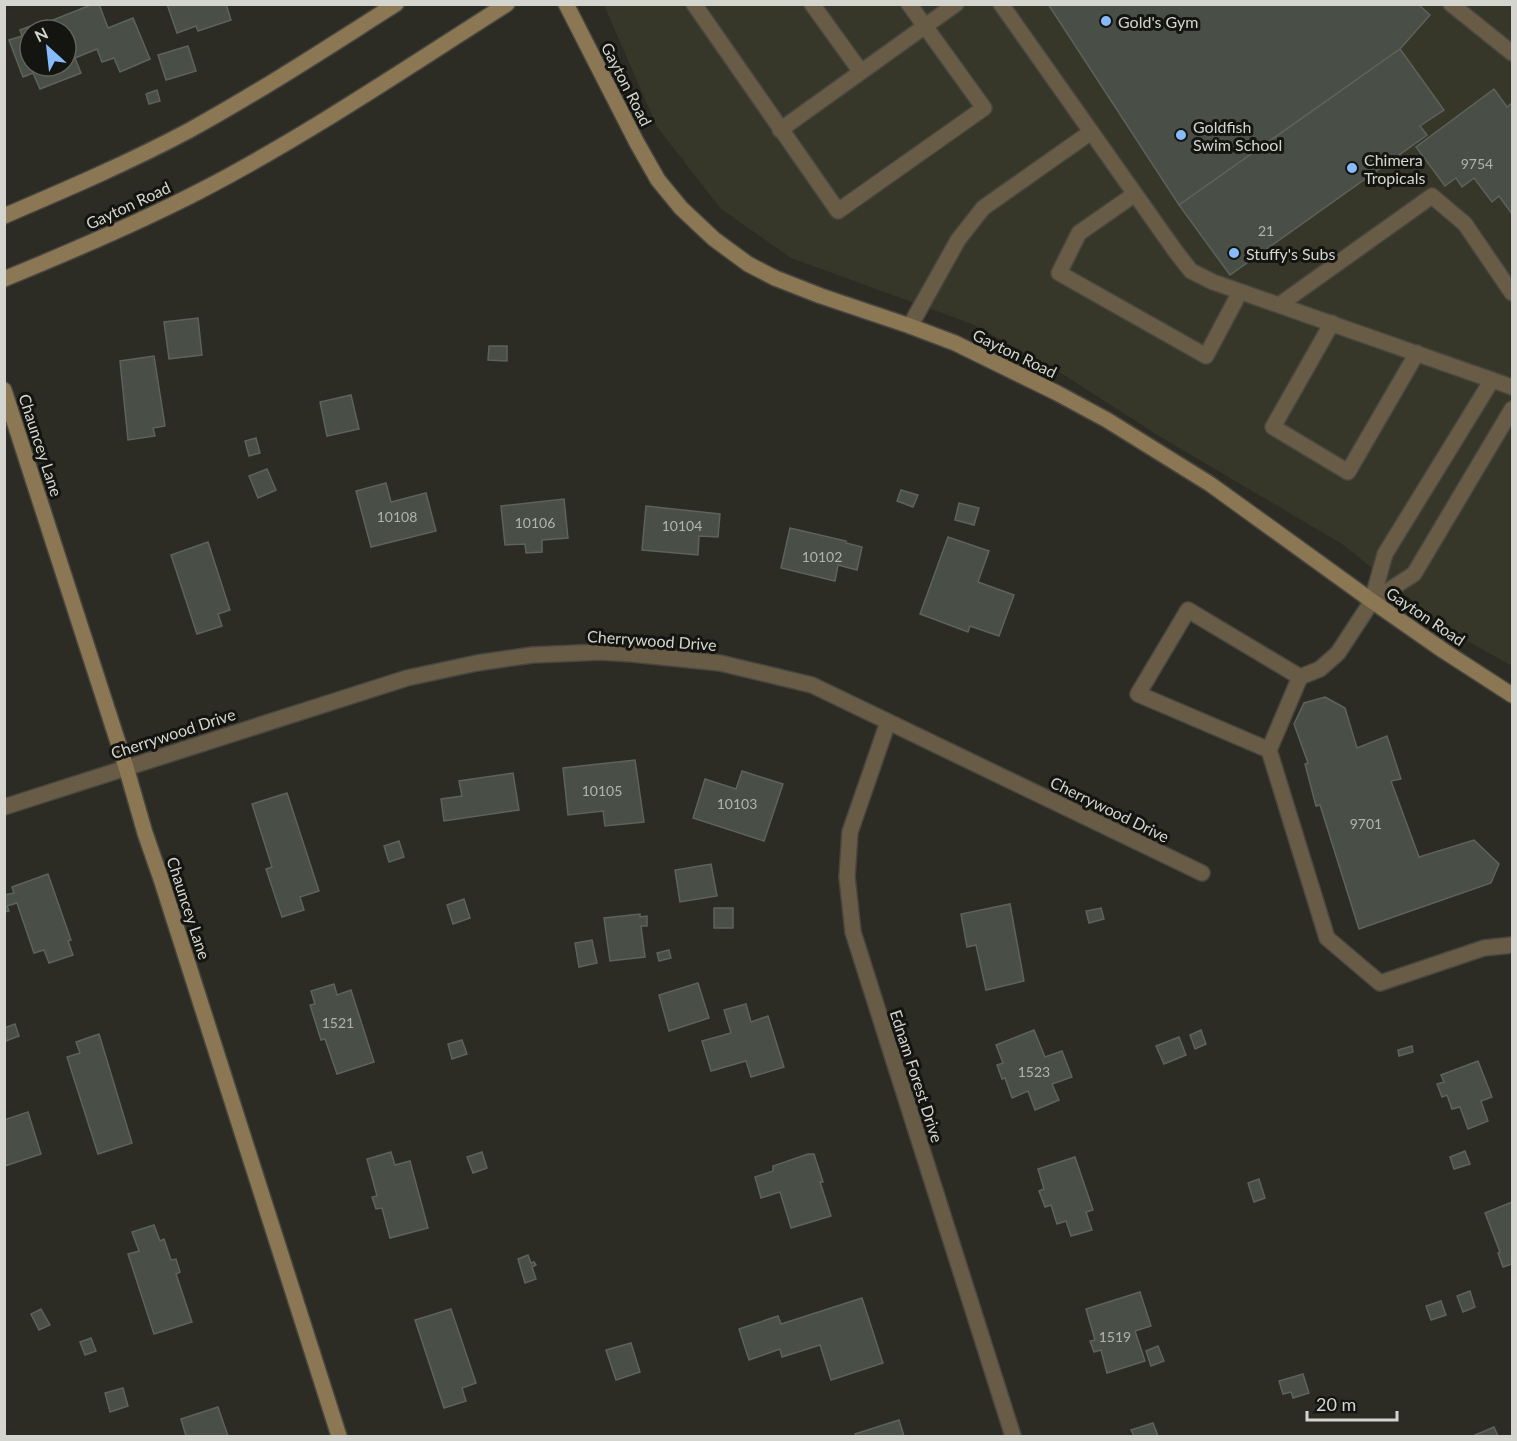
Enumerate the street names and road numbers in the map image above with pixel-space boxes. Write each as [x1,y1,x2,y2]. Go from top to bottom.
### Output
street label: Gayton Road [598,39,656,129]
street label: Gayton Road [83,177,173,233]
street label: Gayton Road [970,325,1060,381]
street label: Chauncey Lane [15,391,67,499]
street label: Gayton Road [1383,583,1469,649]
street label: Cherrywood Drive [587,626,717,654]
street label: Cherrywood Drive [108,704,238,762]
street label: Cherrywood Drive [1048,772,1172,846]
street label: Chauncey Lane [163,854,215,962]
street label: Ednam Forest Drive [887,1007,947,1145]

